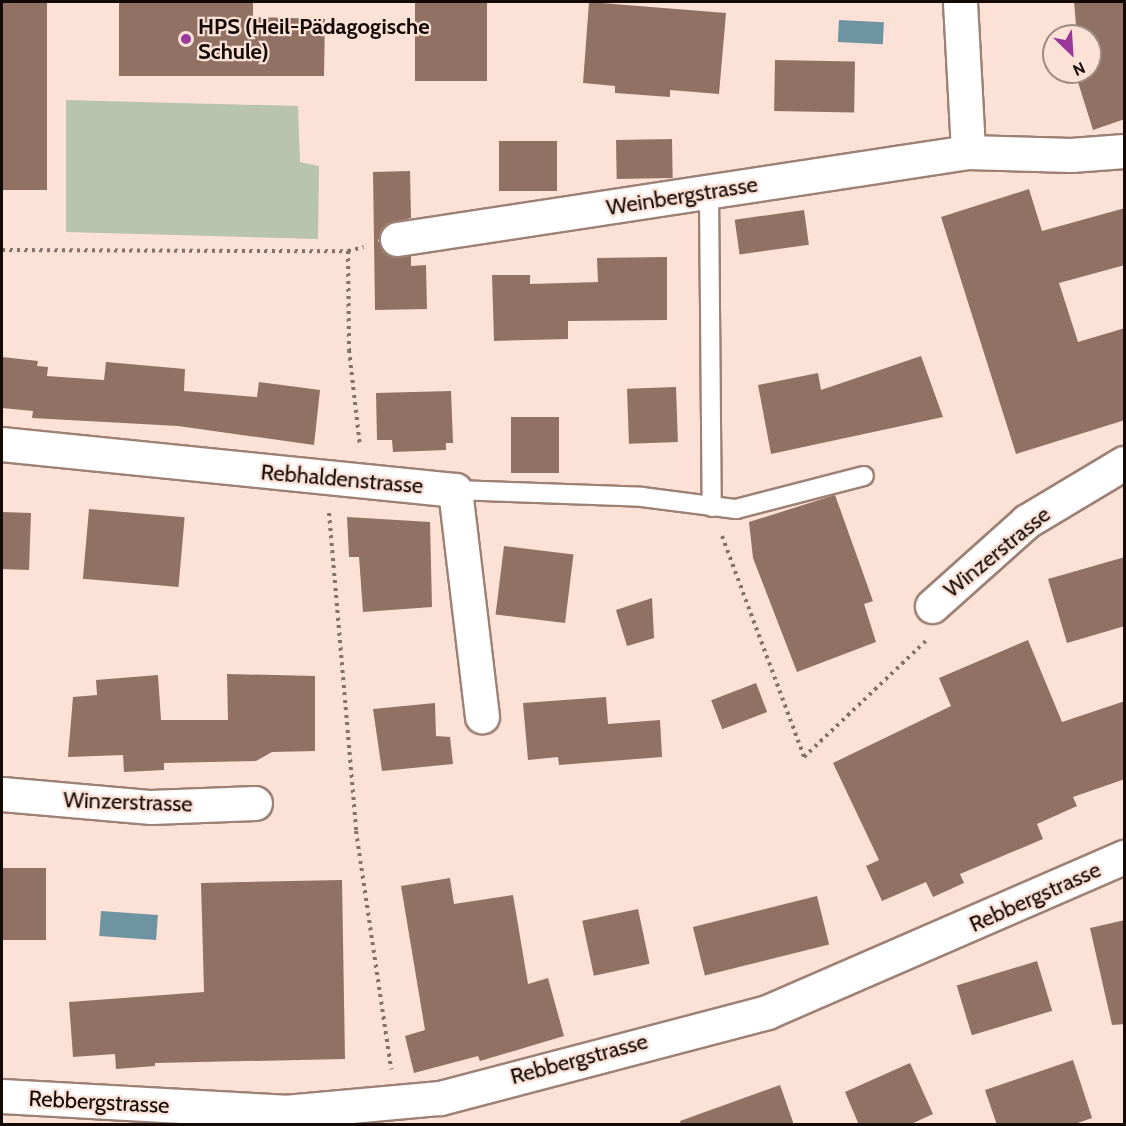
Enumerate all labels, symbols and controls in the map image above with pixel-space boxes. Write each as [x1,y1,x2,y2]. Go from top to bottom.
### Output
place label: HPS (Heil-Pädagogische Schule) [198,13,430,64]
north arrow [1042,24,1102,84]
marker: HPS (Heil-Pädagogische Schule) [179,32,193,46]
text: N [1070,58,1088,80]
street label: Weinbergstrasse [604,171,760,221]
street label: Rebhaldenstrasse [260,459,424,499]
street label: Winzerstrasse [938,501,1056,603]
street label: Winzerstrasse [63,787,193,817]
street label: Rebbergstrasse [965,856,1105,938]
street label: Rebbergstrasse [508,1028,650,1090]
street label: Rebbergstrasse [28,1085,170,1119]

